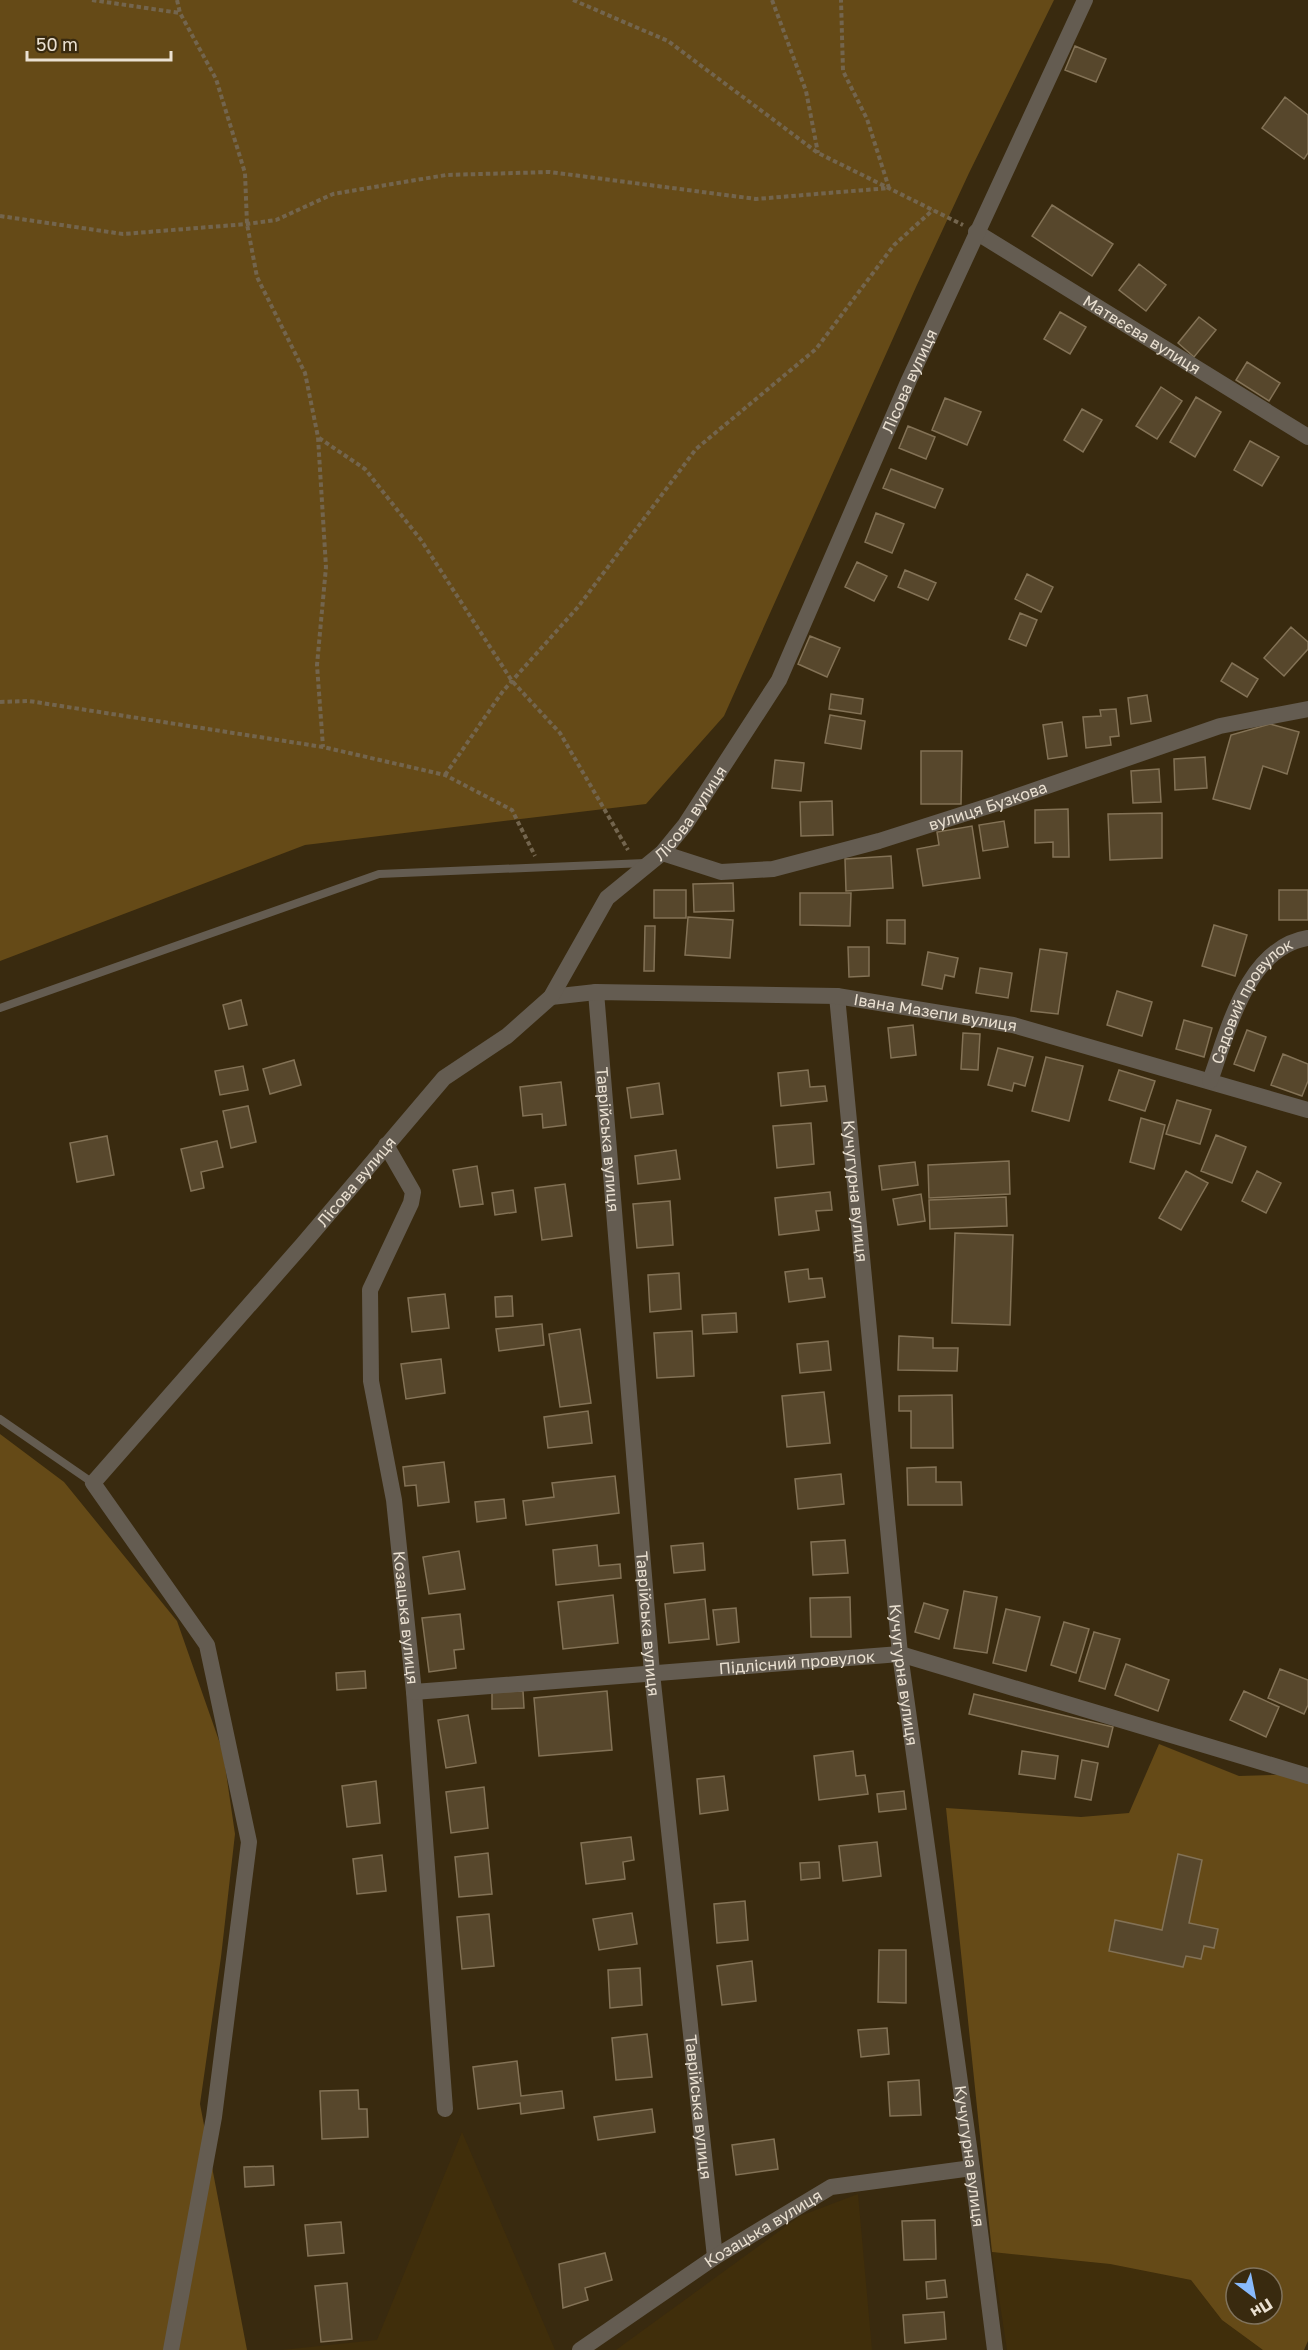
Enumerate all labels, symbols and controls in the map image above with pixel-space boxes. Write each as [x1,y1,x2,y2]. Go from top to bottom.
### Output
scale bar [27,24,171,62]
text: 50 m [36,33,78,55]
street label: Матвєєва вулиця [1079,291,1205,378]
street label: Лісова вулиця [877,326,941,436]
street label: Лісова вулиця [650,762,731,865]
street label: вулиця Бузкова [926,777,1050,835]
street label: Садовий провулок [1207,934,1296,1067]
street label: Івана Мазепи вулиця [852,989,1019,1036]
street label: Таврійська вулиця [592,1066,624,1213]
street label: Кучугурна вулиця [839,1119,872,1263]
street label: Лісова вулиця [312,1132,400,1230]
street label: Козацька вулиця [389,1550,423,1685]
street label: Таврійська вулиця [632,1551,664,1697]
street label: Кучугурна вулиця [885,1603,923,1747]
street label: Підлісний провулок [718,1646,876,1678]
street label: Таврійська вулиця [681,2034,717,2181]
street label: Кучугурна вулиця [951,2084,989,2228]
street label: Козацька вулиця [700,2185,826,2271]
north arrow [1224,2266,1284,2326]
text: Пн [1247,2294,1276,2323]

